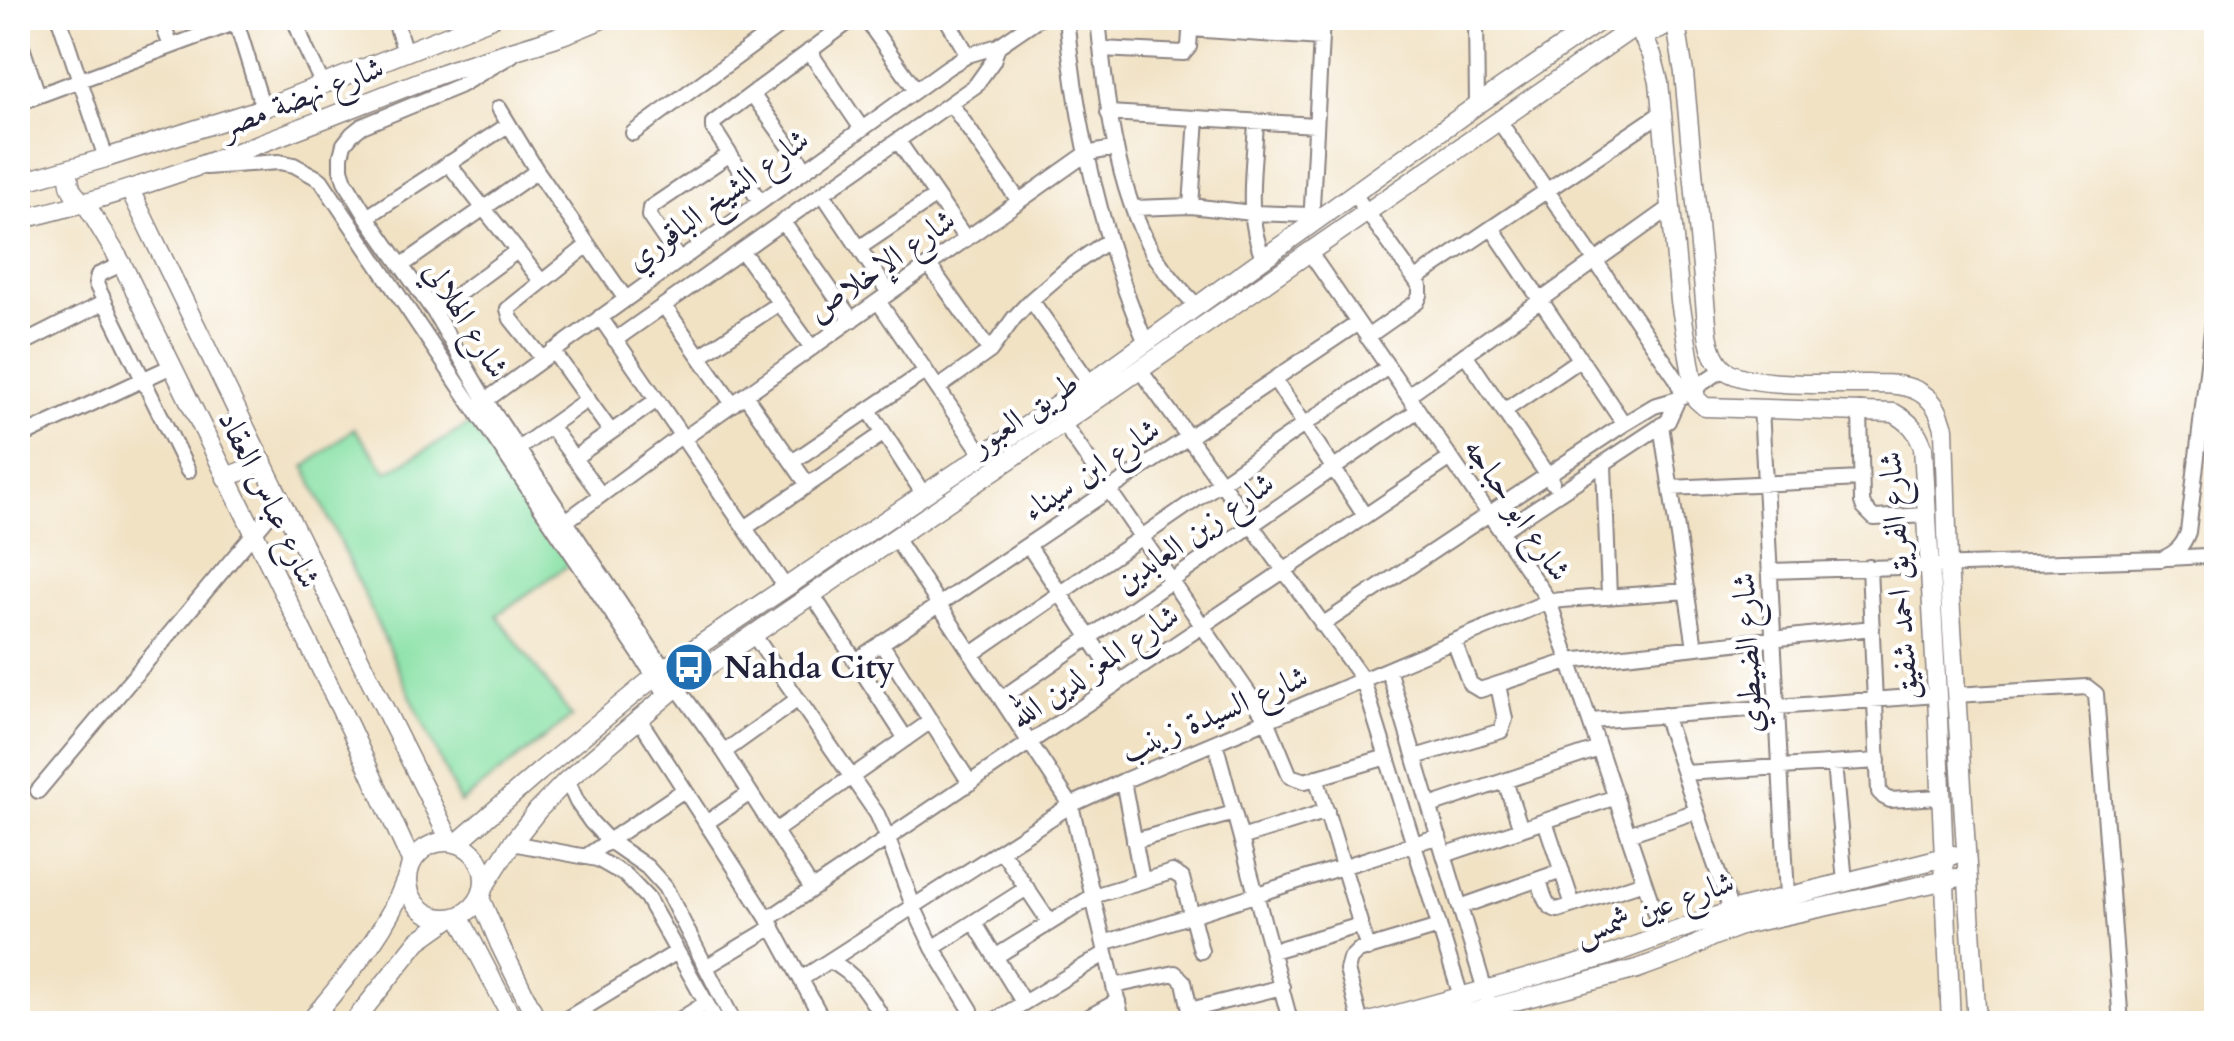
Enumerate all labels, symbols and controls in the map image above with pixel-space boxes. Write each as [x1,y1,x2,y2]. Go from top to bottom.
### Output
street label: شارع نهضة مصر [212,46,392,153]
street label: شارع الشيخ الباقوري [617,118,821,285]
street label: شارع الإخلاص [799,198,967,336]
street label: شارع الهلالي [409,252,520,389]
street label: طريق العبور [959,361,1088,468]
street label: شارع عباس العقاد [203,403,331,598]
street label: شارع ابن سيناء [1014,408,1171,535]
street label: شارع ابو حباجه [1450,429,1581,592]
street label: شارع الفريق احمد شفيق [1868,450,1934,702]
street label: شارع زين العابدين [1106,462,1286,607]
street label: شارع الضيطوي [1722,571,1778,734]
street label: شارع المعز لدين الله [999,591,1190,743]
bus stop icon: Nahda City [663,641,715,693]
place label: Nahda City [724,646,895,690]
street label: شارع السيدة زينب [1114,655,1316,777]
street label: شارع عين شمس [1568,860,1741,960]

